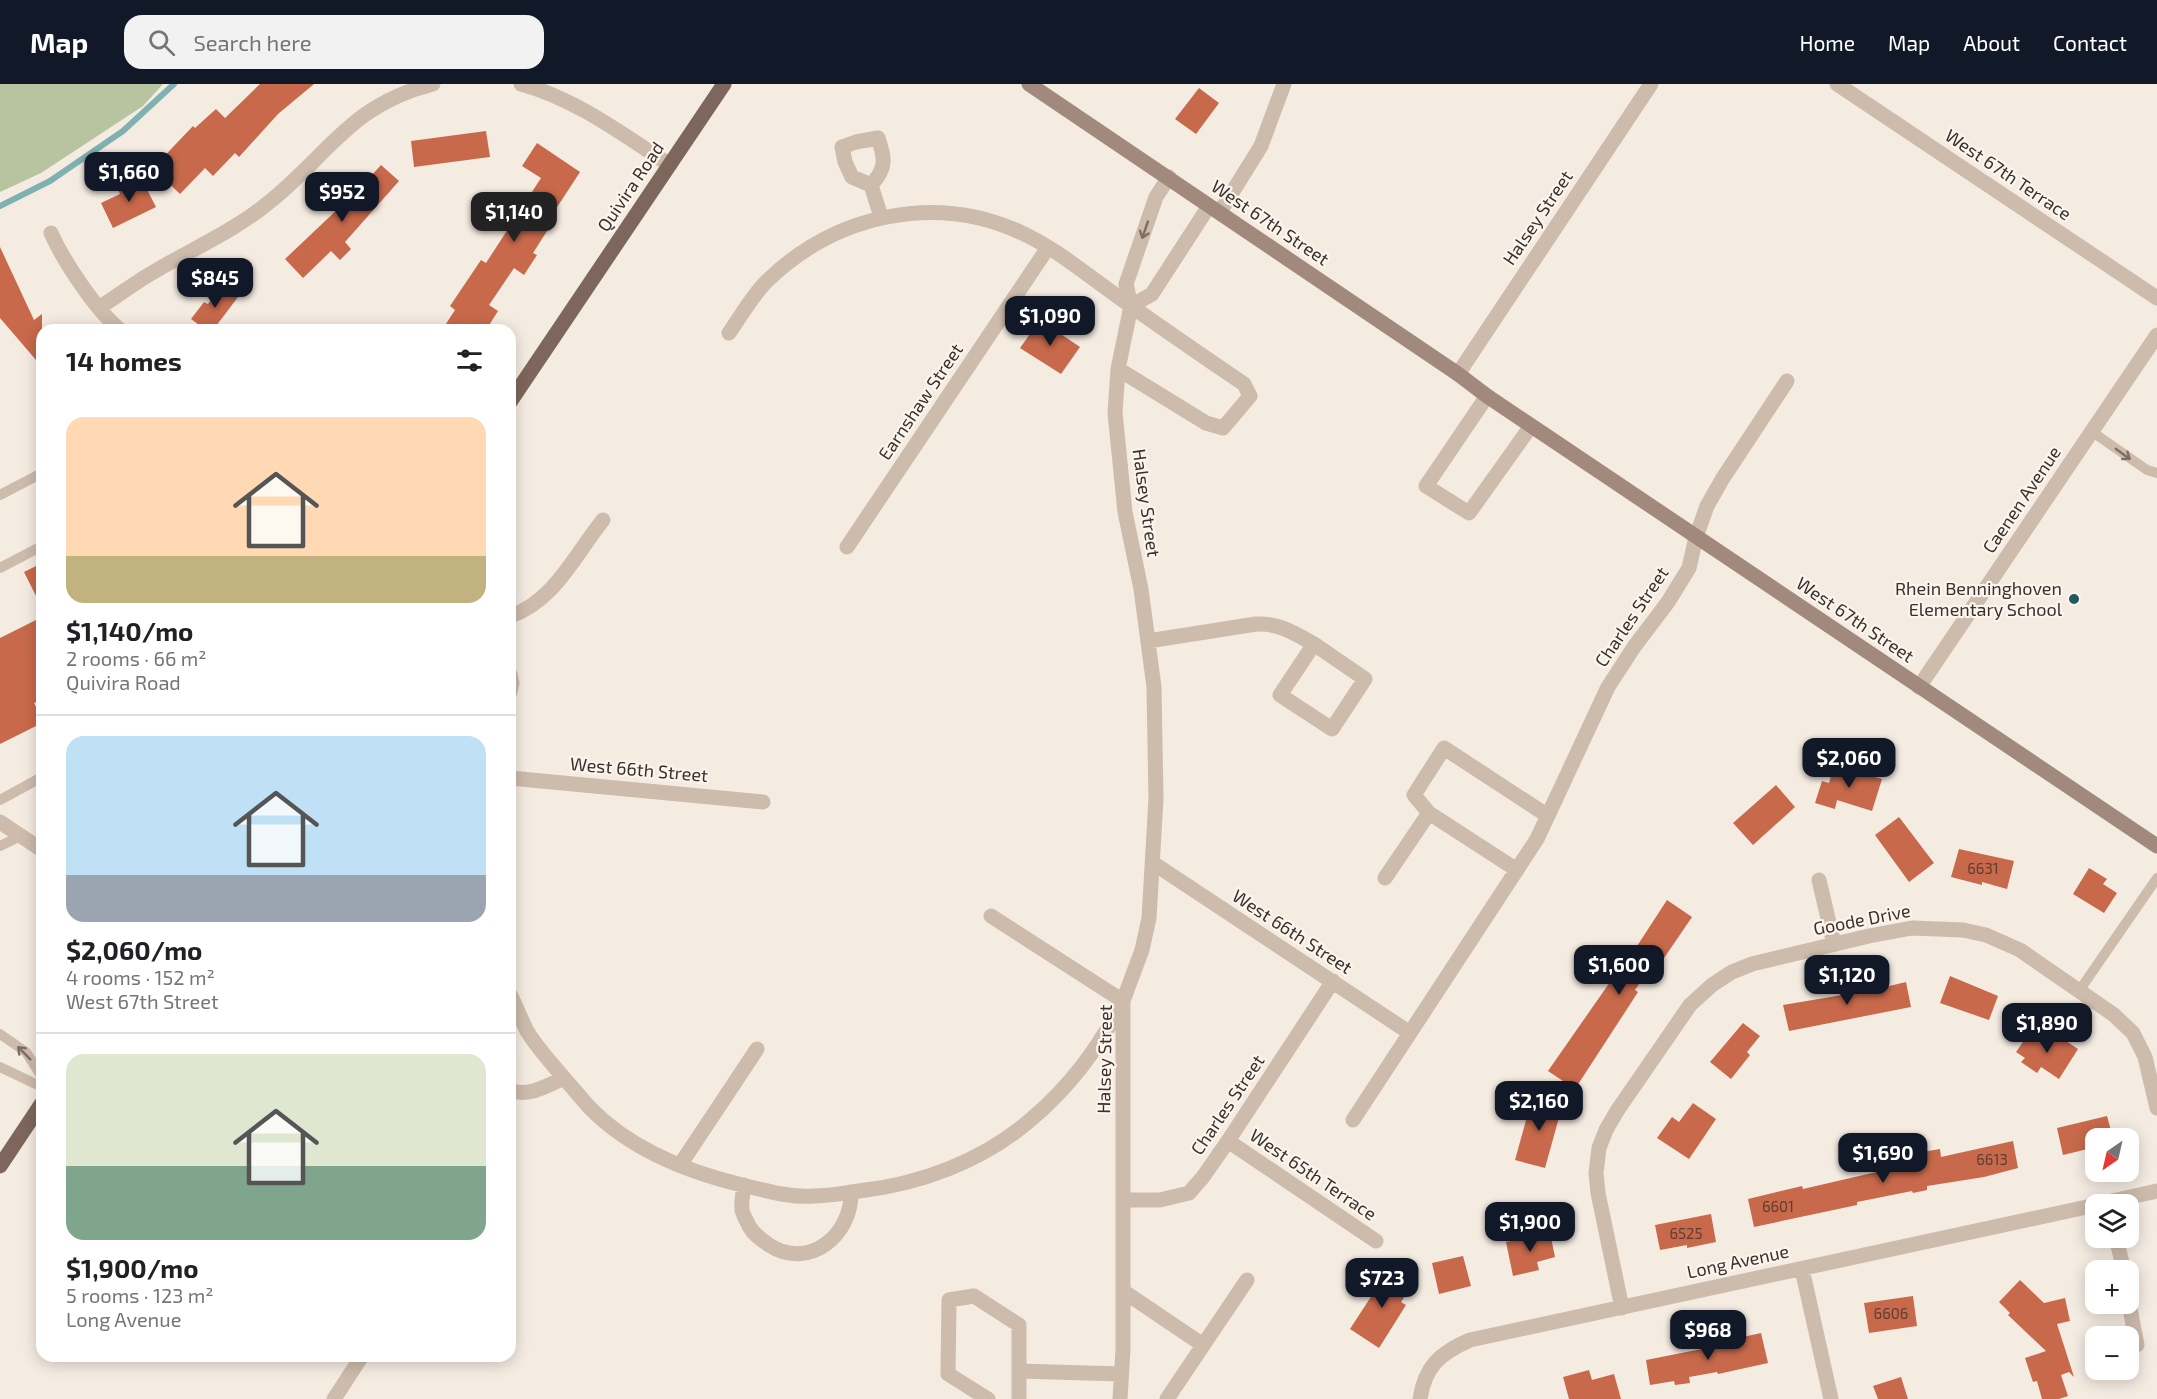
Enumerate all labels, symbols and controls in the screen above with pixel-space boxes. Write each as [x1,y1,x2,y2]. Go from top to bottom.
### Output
search box [124,15,544,69]
text: Map [30,25,88,59]
icon: search [145,26,178,59]
text: Search here [193,29,312,55]
text: Home [1799,30,1855,55]
text: Map [1888,30,1930,55]
text: About [1963,30,2020,55]
text: Contact [2053,30,2127,55]
street label: West 67th Terrace [1941,124,2076,225]
street label: Quivira Road [592,137,668,235]
pin: $1,660 [80,152,178,203]
text: $1,660 [98,159,160,183]
street label: Halsey Street [1498,166,1577,269]
pin: $952 [306,172,378,223]
street label: West 67th Street [1207,175,1334,270]
text: $952 [319,179,365,203]
pin: $1,140 [465,192,563,243]
text: $1,140 [485,199,543,223]
one-way arrow [1139,220,1150,239]
pin: $845 [179,258,251,309]
text: $845 [191,265,239,289]
pin: $1,090 [1001,296,1099,347]
text: $1,090 [1019,303,1081,327]
street label: Earnshaw Street [873,339,967,464]
icon: filters [453,344,486,377]
text: 14 homes [66,345,182,376]
street label: Caenen Avenue [1977,442,2065,557]
street label: Halsey Street [1129,447,1165,559]
one-way arrow [2115,448,2131,461]
icon: home [222,456,330,564]
street label: Charles Street [1590,562,1673,671]
street label: West 67th Street [1792,572,1919,667]
place label: Rhein Benninghoven Elementary School [1895,577,2063,620]
marker: Rhein Benninghoven Elementary School [2067,592,2081,606]
text: $1,140/mo [66,615,193,646]
text: 2 rooms · 66 m² [66,646,207,670]
text: Quivira Road [66,670,181,694]
pin: $2,060 [1800,738,1898,789]
text: $2,060 [1816,745,1882,769]
street label: West 66th Street [569,752,709,786]
icon: home [222,775,330,883]
house number: 6631 [1967,859,1999,877]
street label: West 66th Street [1229,884,1357,978]
street label: Goode Drive [1811,899,1912,939]
text: $2,060/mo [66,934,202,965]
pin: $1,600 [1570,945,1668,996]
text: $1,600 [1588,952,1650,976]
pin: $1,120 [1798,955,1896,1006]
text: $1,120 [1818,962,1876,986]
text: 4 rooms · 152 m² [66,965,215,989]
text: West 67th Street [66,989,219,1013]
pin: $1,890 [1998,1003,2096,1054]
street label: Halsey Street [1092,1004,1116,1114]
text: $1,890 [2016,1010,2078,1034]
one-way arrow [17,1046,32,1061]
street label: Charles Street [1186,1050,1269,1159]
pin: $2,160 [1490,1081,1588,1132]
text: $2,160 [1509,1088,1569,1112]
icon: home [222,1093,330,1201]
street label: West 65th Terrace [1246,1124,1381,1225]
north arrow [2085,1128,2139,1182]
map controls [2085,1128,2139,1380]
pin: $1,690 [1834,1133,1932,1184]
text: $1,690 [1852,1140,1914,1164]
house number: 6613 [1976,1150,2008,1168]
button: layers [2085,1194,2139,1248]
house number: 6601 [1762,1197,1794,1215]
pin: $1,900 [1481,1202,1579,1253]
text: $1,900 [1499,1209,1561,1233]
house number: 6525 [1669,1224,1703,1242]
street label: Long Avenue [1685,1239,1791,1283]
text: $1,900/mo [66,1252,199,1283]
pin: $723 [1346,1258,1418,1309]
button: + [2085,1260,2139,1314]
text: $723 [1359,1265,1405,1289]
text: 5 rooms · 123 m² [66,1283,214,1307]
house number: 6606 [1874,1304,1908,1322]
text: Long Avenue [66,1307,181,1331]
pin: $968 [1672,1310,1744,1361]
text: $968 [1684,1317,1732,1341]
button: − [2085,1326,2139,1380]

